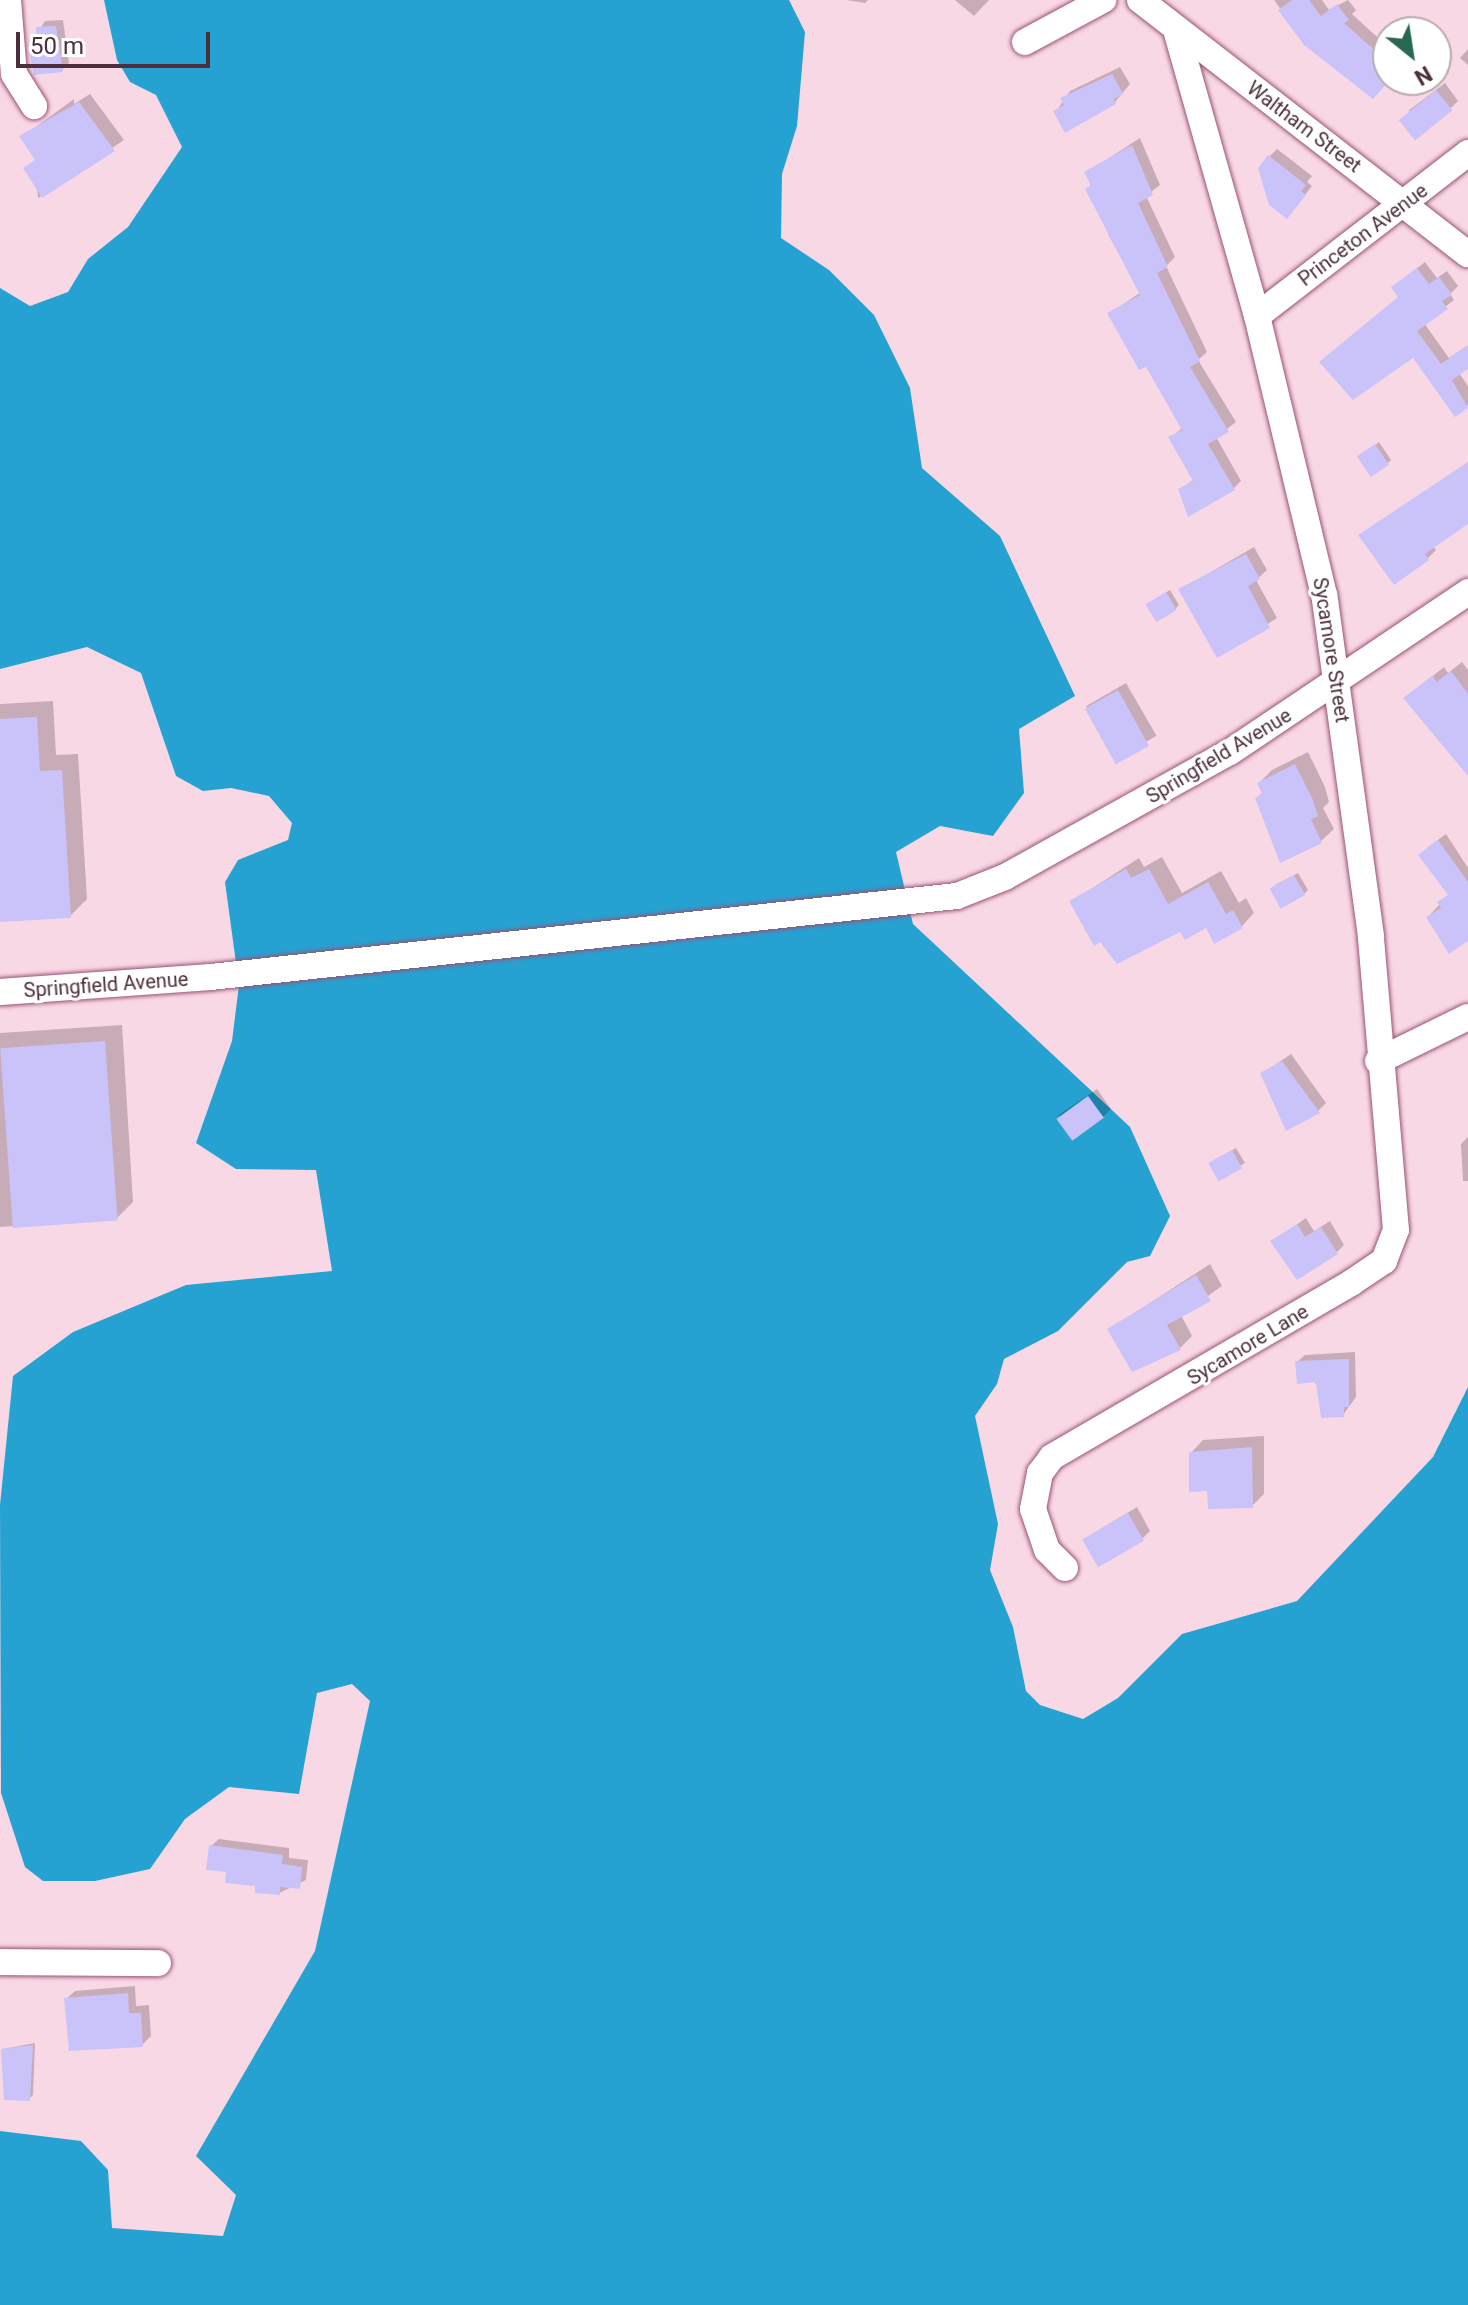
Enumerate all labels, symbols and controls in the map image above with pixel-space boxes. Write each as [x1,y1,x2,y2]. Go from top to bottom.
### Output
scale bar [20,16,214,66]
north arrow [1372,16,1452,96]
text: 50 m [30,32,84,60]
text: N [1410,61,1436,90]
street label: Waltham Street [1242,76,1366,178]
street label: Princeton Avenue [1294,179,1432,291]
street label: Sycamore Street [1308,576,1354,724]
street label: Springfield Avenue [1142,703,1296,809]
street label: Springfield Avenue [23,967,189,1003]
street label: Sycamore Lane [1183,1299,1313,1391]

